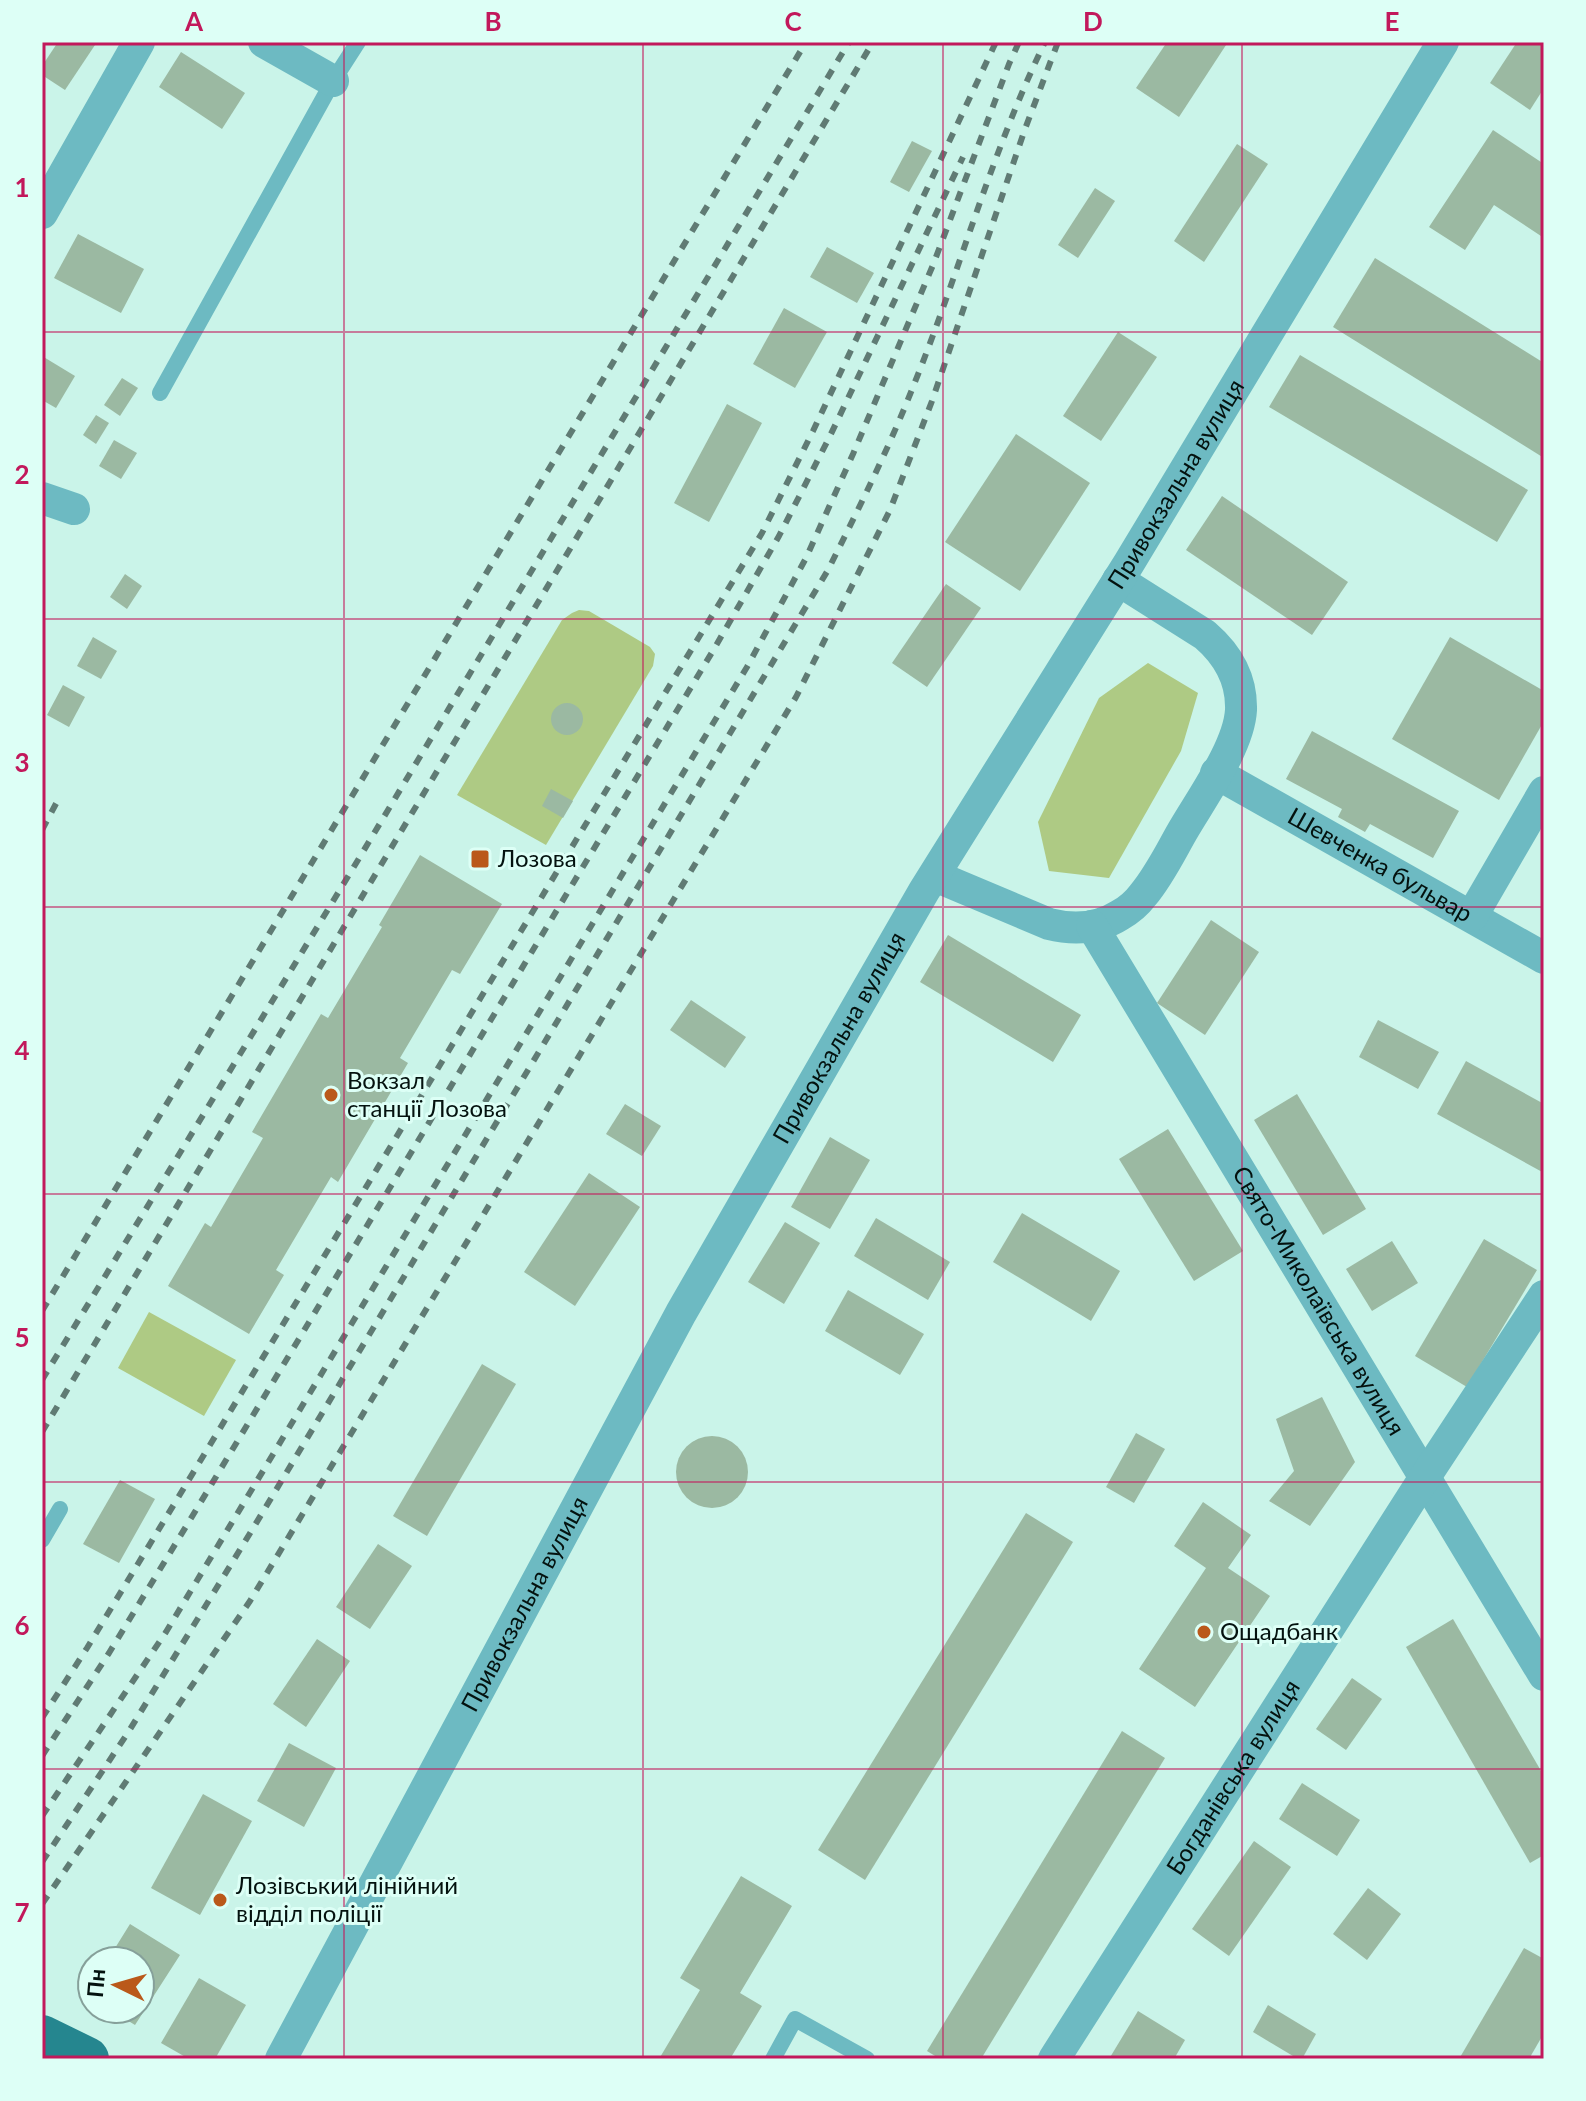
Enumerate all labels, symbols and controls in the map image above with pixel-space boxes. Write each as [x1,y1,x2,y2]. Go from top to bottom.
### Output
text: A [184,5,204,37]
text: B [484,5,502,37]
text: C [784,5,802,37]
text: D [1083,5,1103,37]
text: E [1385,5,1399,37]
text: 1 [14,171,30,203]
street label: Привокзальна вулиця [1101,374,1249,594]
text: 2 [14,458,30,490]
text: 3 [14,746,30,778]
street label: Шевченка бульвар [1283,801,1478,928]
place label: Лозова [497,843,577,872]
marker: Лозова [469,848,491,870]
street label: Привокзальна вулиця [766,926,911,1148]
text: 4 [14,1034,30,1066]
place label: Вокзал станції Лозова [347,1065,507,1122]
marker: Вокзал станції Лозова [322,1086,340,1104]
street label: Свято-Миколаївська вулиця [1227,1160,1412,1440]
text: 5 [14,1321,30,1353]
street label: Привокзальна вулиця [454,1491,593,1716]
text: 6 [14,1609,30,1641]
place label: Ощадбанк [1220,1616,1339,1645]
marker: Ощадбанк [1195,1623,1213,1641]
street label: Богданівська вулиця [1159,1674,1305,1879]
place label: Лозівський лінійний відділ поліції [235,1870,458,1927]
marker: Лозівський лінійний відділ поліції [211,1891,229,1909]
text: 7 [14,1896,30,1928]
north arrow [76,1945,156,2025]
text: Пн [81,1968,110,1999]

